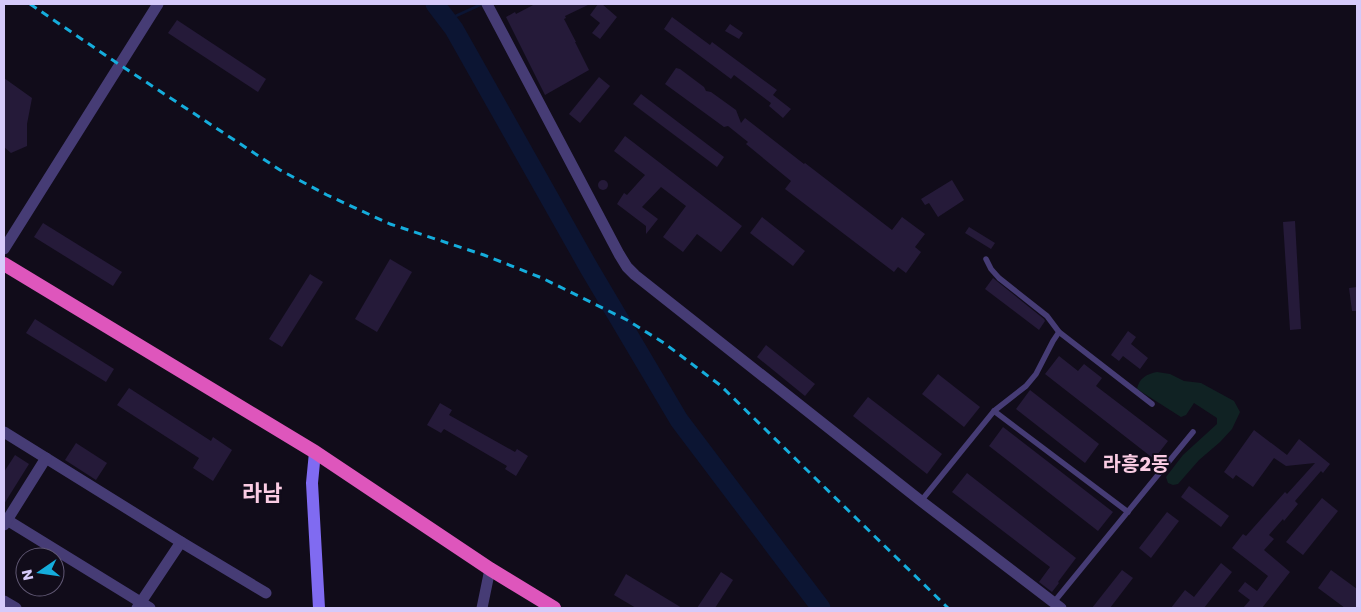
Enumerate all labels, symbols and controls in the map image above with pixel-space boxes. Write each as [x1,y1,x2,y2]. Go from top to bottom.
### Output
district label: 라흥2동 [1103,450,1169,478]
district label: 라남 [242,478,282,509]
north arrow [15,547,65,597]
text: N [16,568,38,582]

